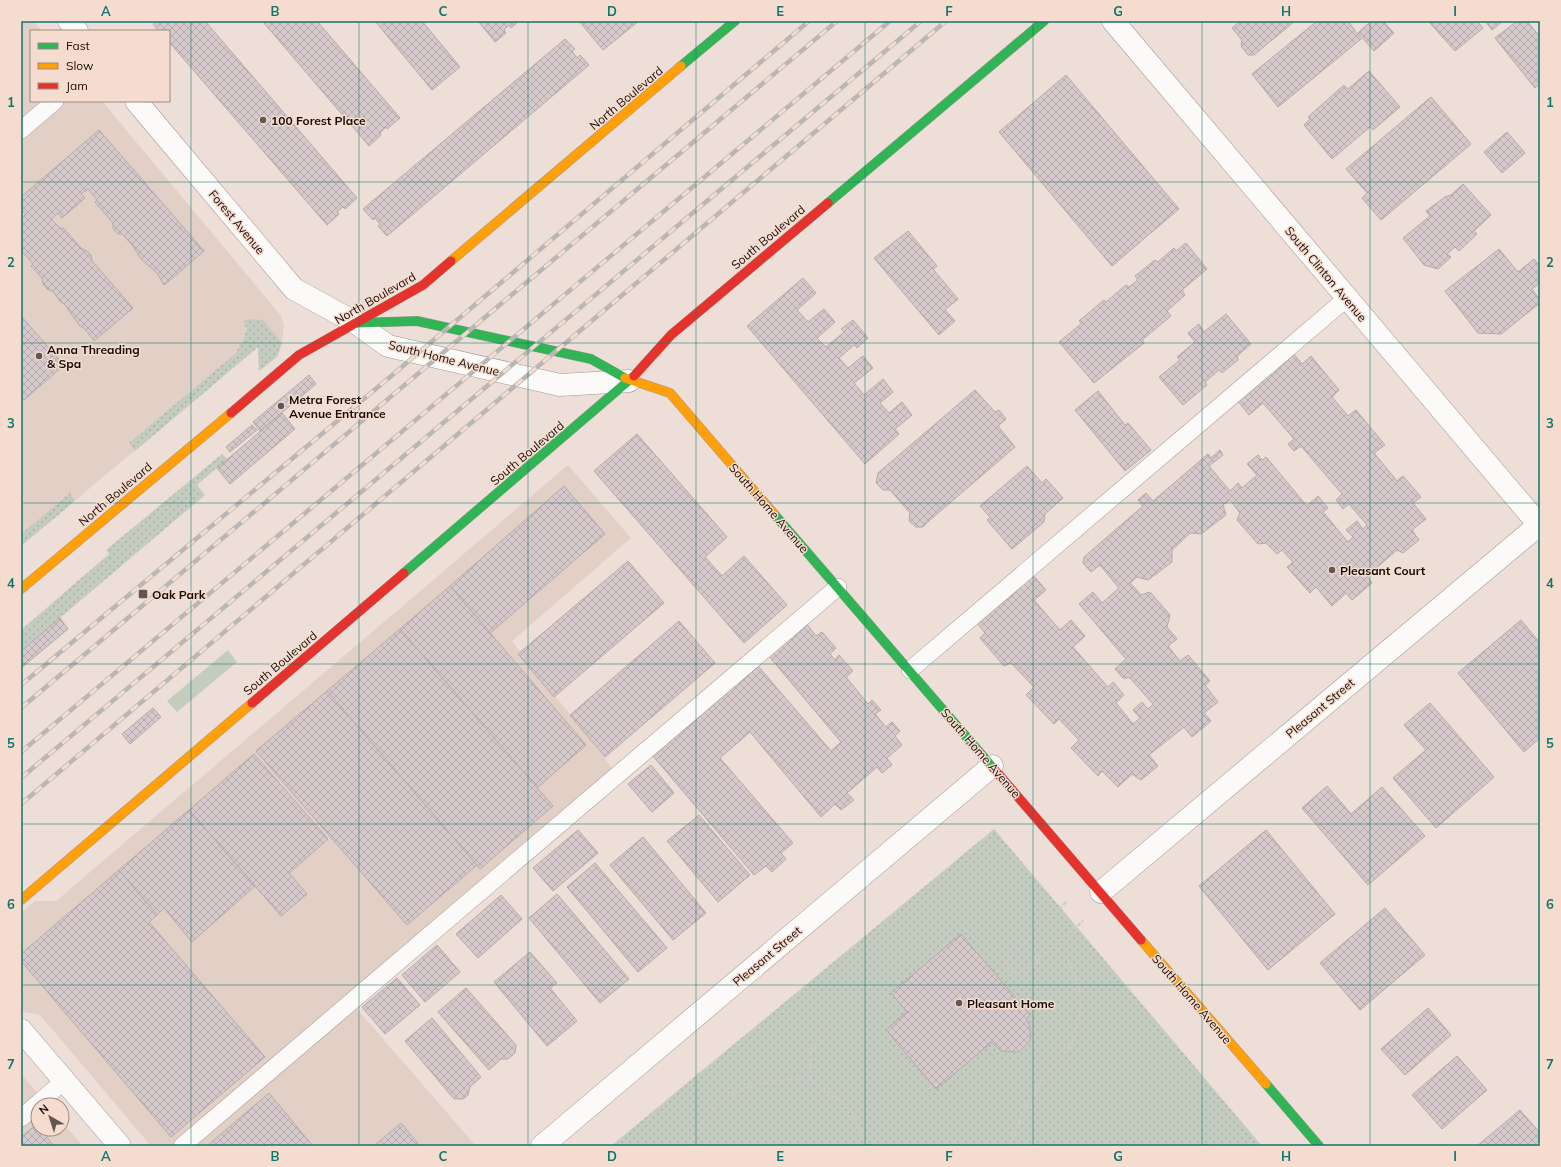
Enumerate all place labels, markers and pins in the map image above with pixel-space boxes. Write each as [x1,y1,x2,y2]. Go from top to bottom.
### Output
place label: 100 Forest Place [271,113,366,128]
marker: 100 Forest Place [258,115,268,125]
place label: Anna Threading & Spa [47,342,140,371]
marker: Anna Threading & Spa [34,351,44,361]
place label: Metra Forest Avenue Entrance [289,392,386,421]
marker: Metra Forest Avenue Entrance [276,401,286,411]
place label: Pleasant Court [1340,563,1426,578]
marker: Pleasant Court [1327,565,1337,575]
place label: Oak Park [152,587,206,602]
marker: Oak Park [137,588,149,600]
place label: Pleasant Home [967,996,1055,1011]
marker: Pleasant Home [954,998,964,1008]

